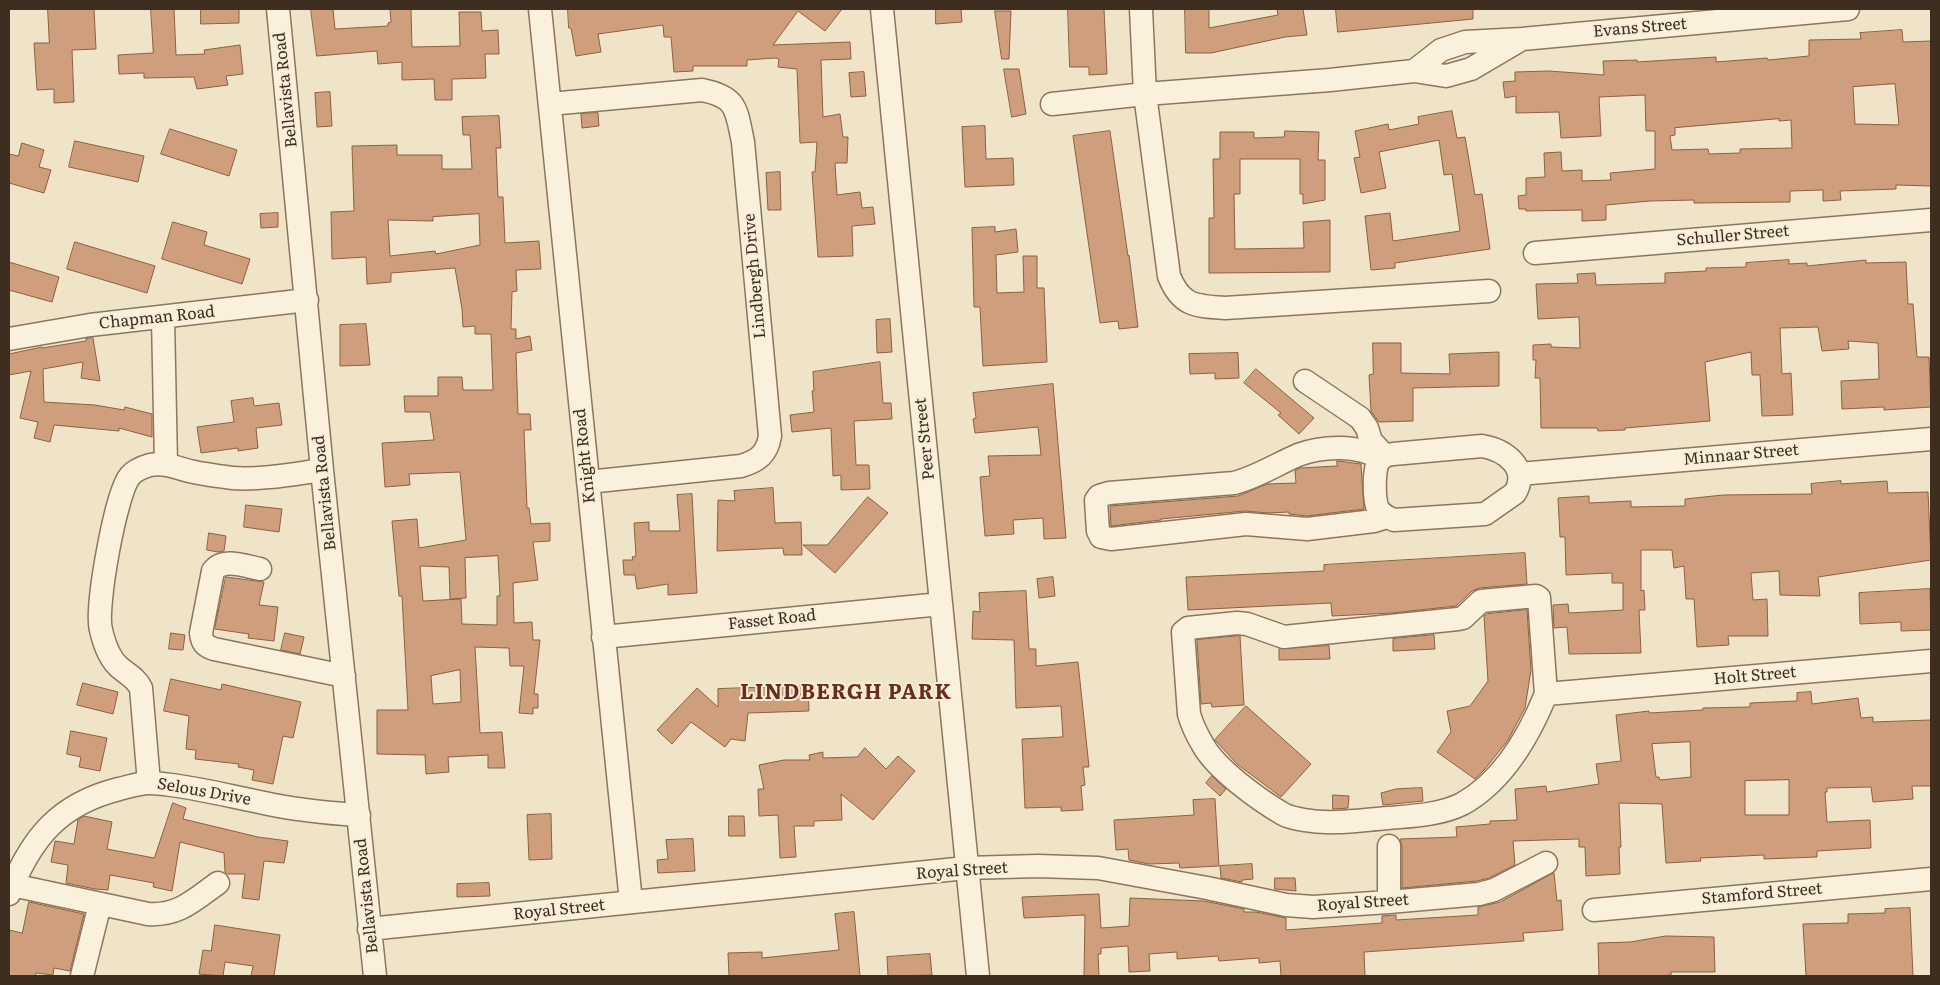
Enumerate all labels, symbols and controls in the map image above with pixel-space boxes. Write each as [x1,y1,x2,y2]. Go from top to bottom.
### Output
street label: Evans Street [1592,14,1688,42]
street label: Bellavista Road [270,31,302,149]
street label: Lindbergh Drive [740,212,770,340]
street label: Schuller Street [1676,222,1790,250]
street label: Chapman Road [98,302,216,334]
street label: Peer Street [911,397,939,481]
street label: Knight Road [570,408,600,504]
street label: Bellavista Road [309,434,341,552]
street label: Minnaar Street [1682,440,1800,470]
street label: Fasset Road [727,606,817,634]
street label: Holt Street [1713,663,1797,689]
district label: LINDBERGH PARK [738,680,954,706]
street label: Selous Drive [156,774,252,810]
street label: Bellavista Road [351,837,383,955]
street label: Royal Street [915,858,1009,884]
street label: Stamford Street [1701,879,1823,909]
street label: Royal Street [1316,890,1410,916]
street label: Royal Street [512,896,606,924]

